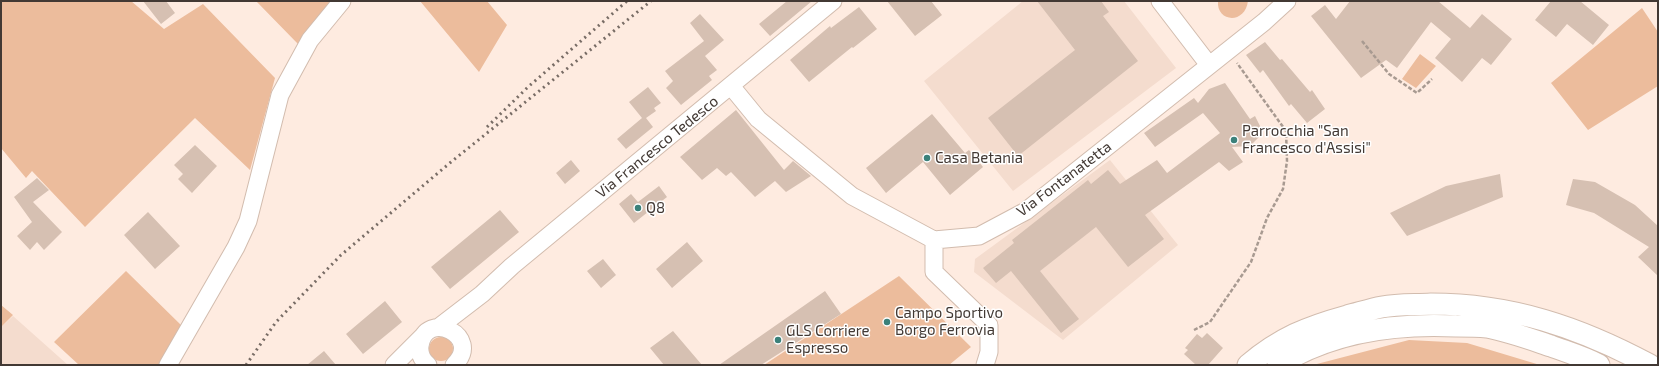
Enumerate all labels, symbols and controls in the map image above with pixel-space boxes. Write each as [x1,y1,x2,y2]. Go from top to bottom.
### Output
street label: Via Francesco Tedesco [592,92,722,202]
place label: Parrocchia "San Francesco d'Assisi" [1242,122,1371,157]
marker: Parrocchia "San Francesco d'Assisi" [1229,135,1239,145]
street label: Via Fontanatetta [1013,138,1115,220]
place label: Casa Betania [935,149,1023,167]
marker: Casa Betania [922,153,932,163]
place label: Q8 [646,199,665,217]
marker: Q8 [633,203,643,213]
place label: Campo Sportivo Borgo Ferrovia [895,304,1003,339]
marker: Campo Sportivo Borgo Ferrovia [882,317,892,327]
place label: GLS Corriere Espresso [786,322,870,357]
marker: GLS Corriere Espresso [773,335,783,345]

